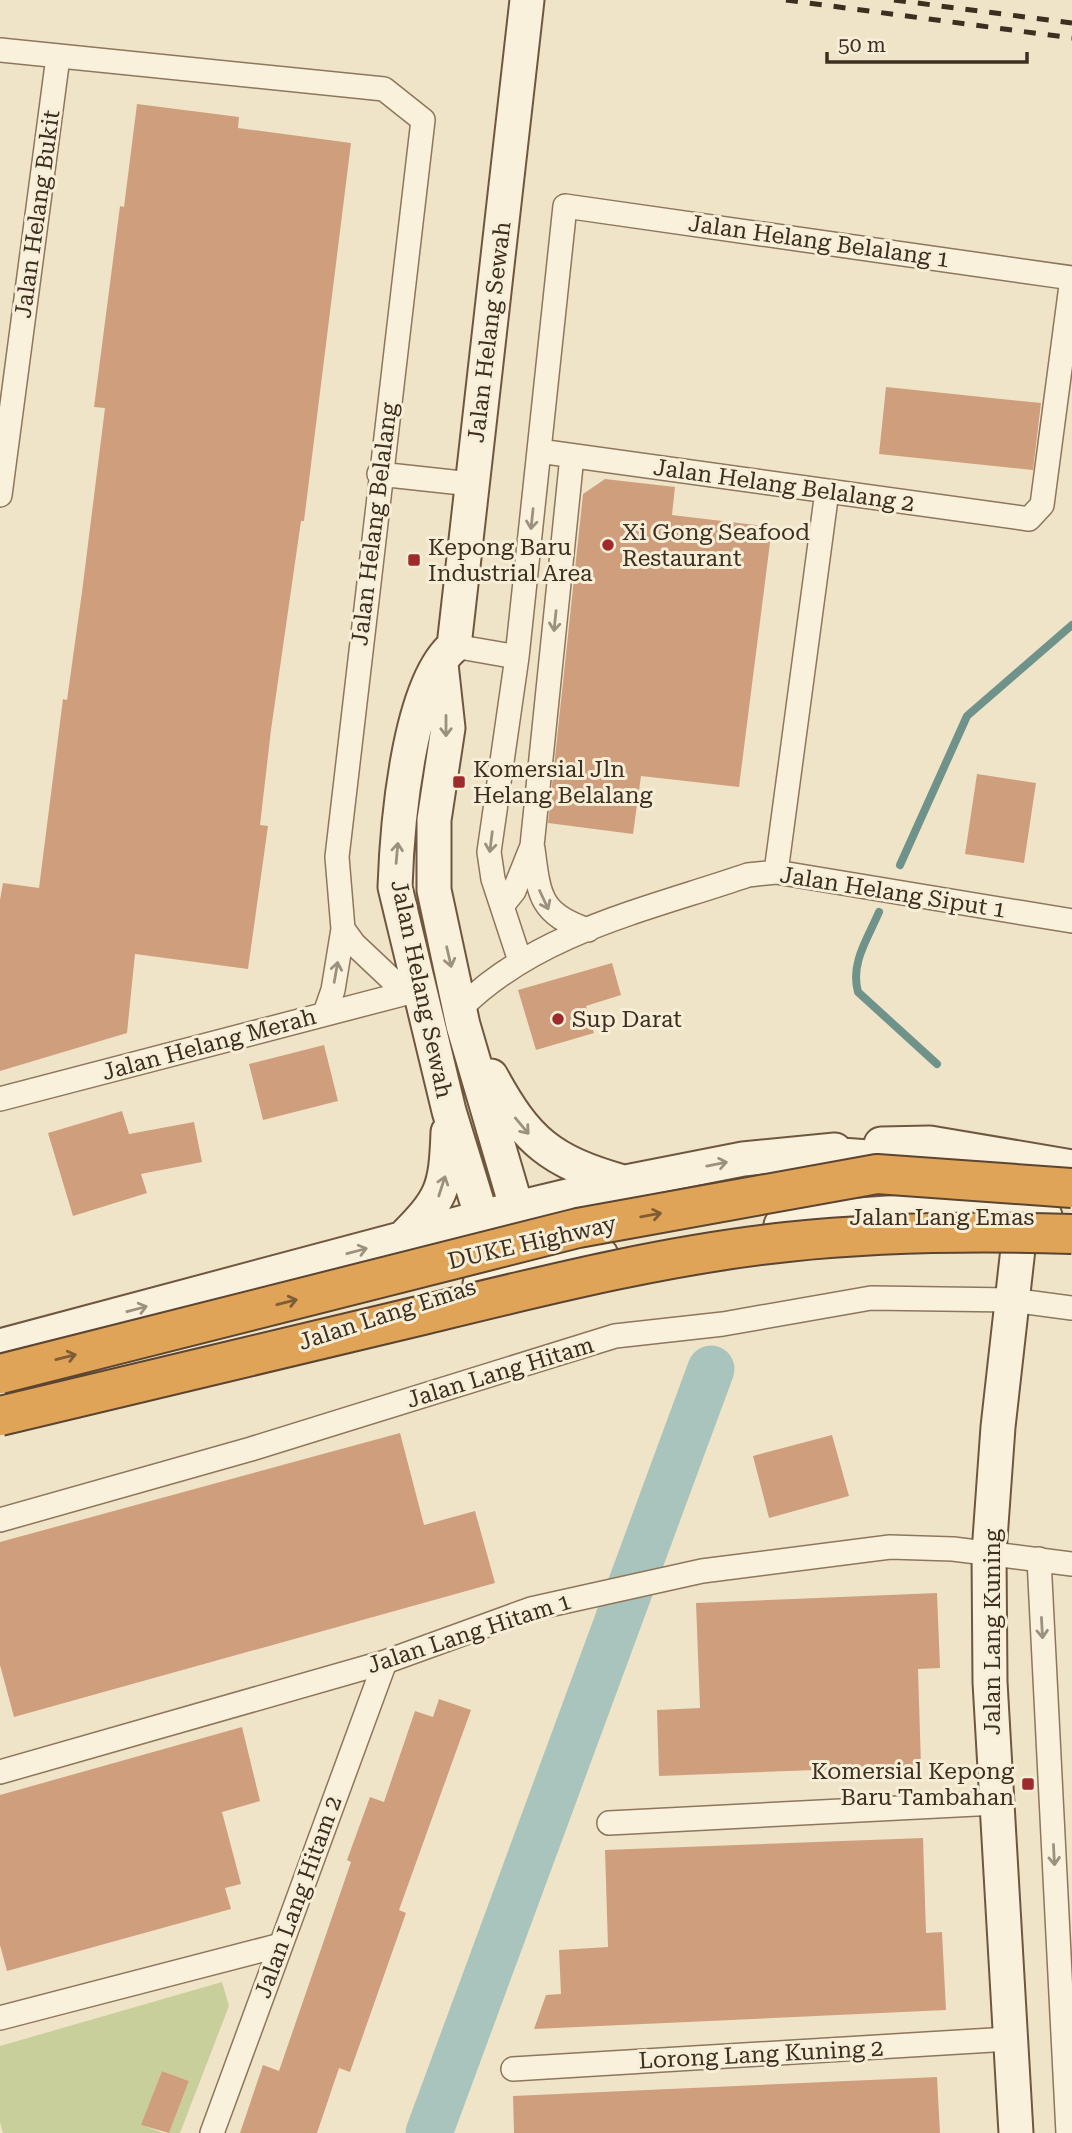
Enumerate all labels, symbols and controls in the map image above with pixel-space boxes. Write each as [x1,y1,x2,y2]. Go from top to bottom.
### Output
scale bar [827,21,1026,65]
text: 50 m [838,33,886,57]
street label: Jalan Helang Bukit [10,108,66,320]
street label: Jalan Helang Belalang 1 [687,210,951,273]
street label: Jalan Helang Sewah [463,220,516,444]
street label: Jalan Helang Belalang [346,401,403,647]
street label: Jalan Helang Belalang 2 [652,454,916,517]
one-way arrow [525,507,538,530]
place label: Xi Gong Seafood Restaurant [622,519,810,572]
place label: Kepong Baru Industrial Area [428,534,593,587]
marker: Xi Gong Seafood Restaurant [600,537,616,553]
marker: Kepong Baru Industrial Area [406,552,422,568]
one-way arrow [548,609,561,632]
one-way arrow [439,714,453,737]
place label: Komersial Jln Helang Belalang [473,756,653,809]
marker: Komersial Jln Helang Belalang [451,774,467,790]
one-way arrow [484,830,497,853]
one-way arrow [391,842,404,865]
street label: Jalan Helang Siput 1 [778,861,1008,924]
street label: Jalan Helang Sewah [385,877,458,1101]
one-way arrow [538,889,551,910]
one-way arrow [443,945,457,968]
one-way arrow [330,961,343,984]
street label: Jalan Helang Merah [99,1003,319,1086]
place label: Sup Darat [572,1006,682,1033]
marker: Sup Darat [550,1011,566,1027]
one-way arrow [514,1116,530,1134]
one-way arrow [705,1157,728,1171]
one-way arrow [437,1176,449,1198]
street label: Jalan Lang Emas [850,1204,1035,1231]
one-way arrow [639,1208,662,1222]
street label: DUKE Highway [445,1210,619,1275]
one-way arrow [345,1244,368,1257]
street label: Jalan Lang Emas [295,1273,479,1356]
one-way arrow [275,1295,298,1308]
one-way arrow [126,1302,148,1315]
street label: Jalan Lang Hitam [403,1331,597,1414]
one-way arrow [54,1350,77,1363]
street label: Jalan Lang Kuning [979,1529,1006,1735]
street label: Jalan Lang Hitam 1 [364,1588,575,1679]
one-way arrow [1036,1616,1049,1639]
place label: Komersial Kepong Baru Tambahan [811,1758,1014,1811]
marker: Komersial Kepong Baru Tambahan [1020,1776,1036,1792]
street label: Jalan Lang Hitam 2 [249,1793,348,2002]
one-way arrow [1048,1843,1061,1865]
street label: Lorong Lang Kuning 2 [638,2035,884,2074]

